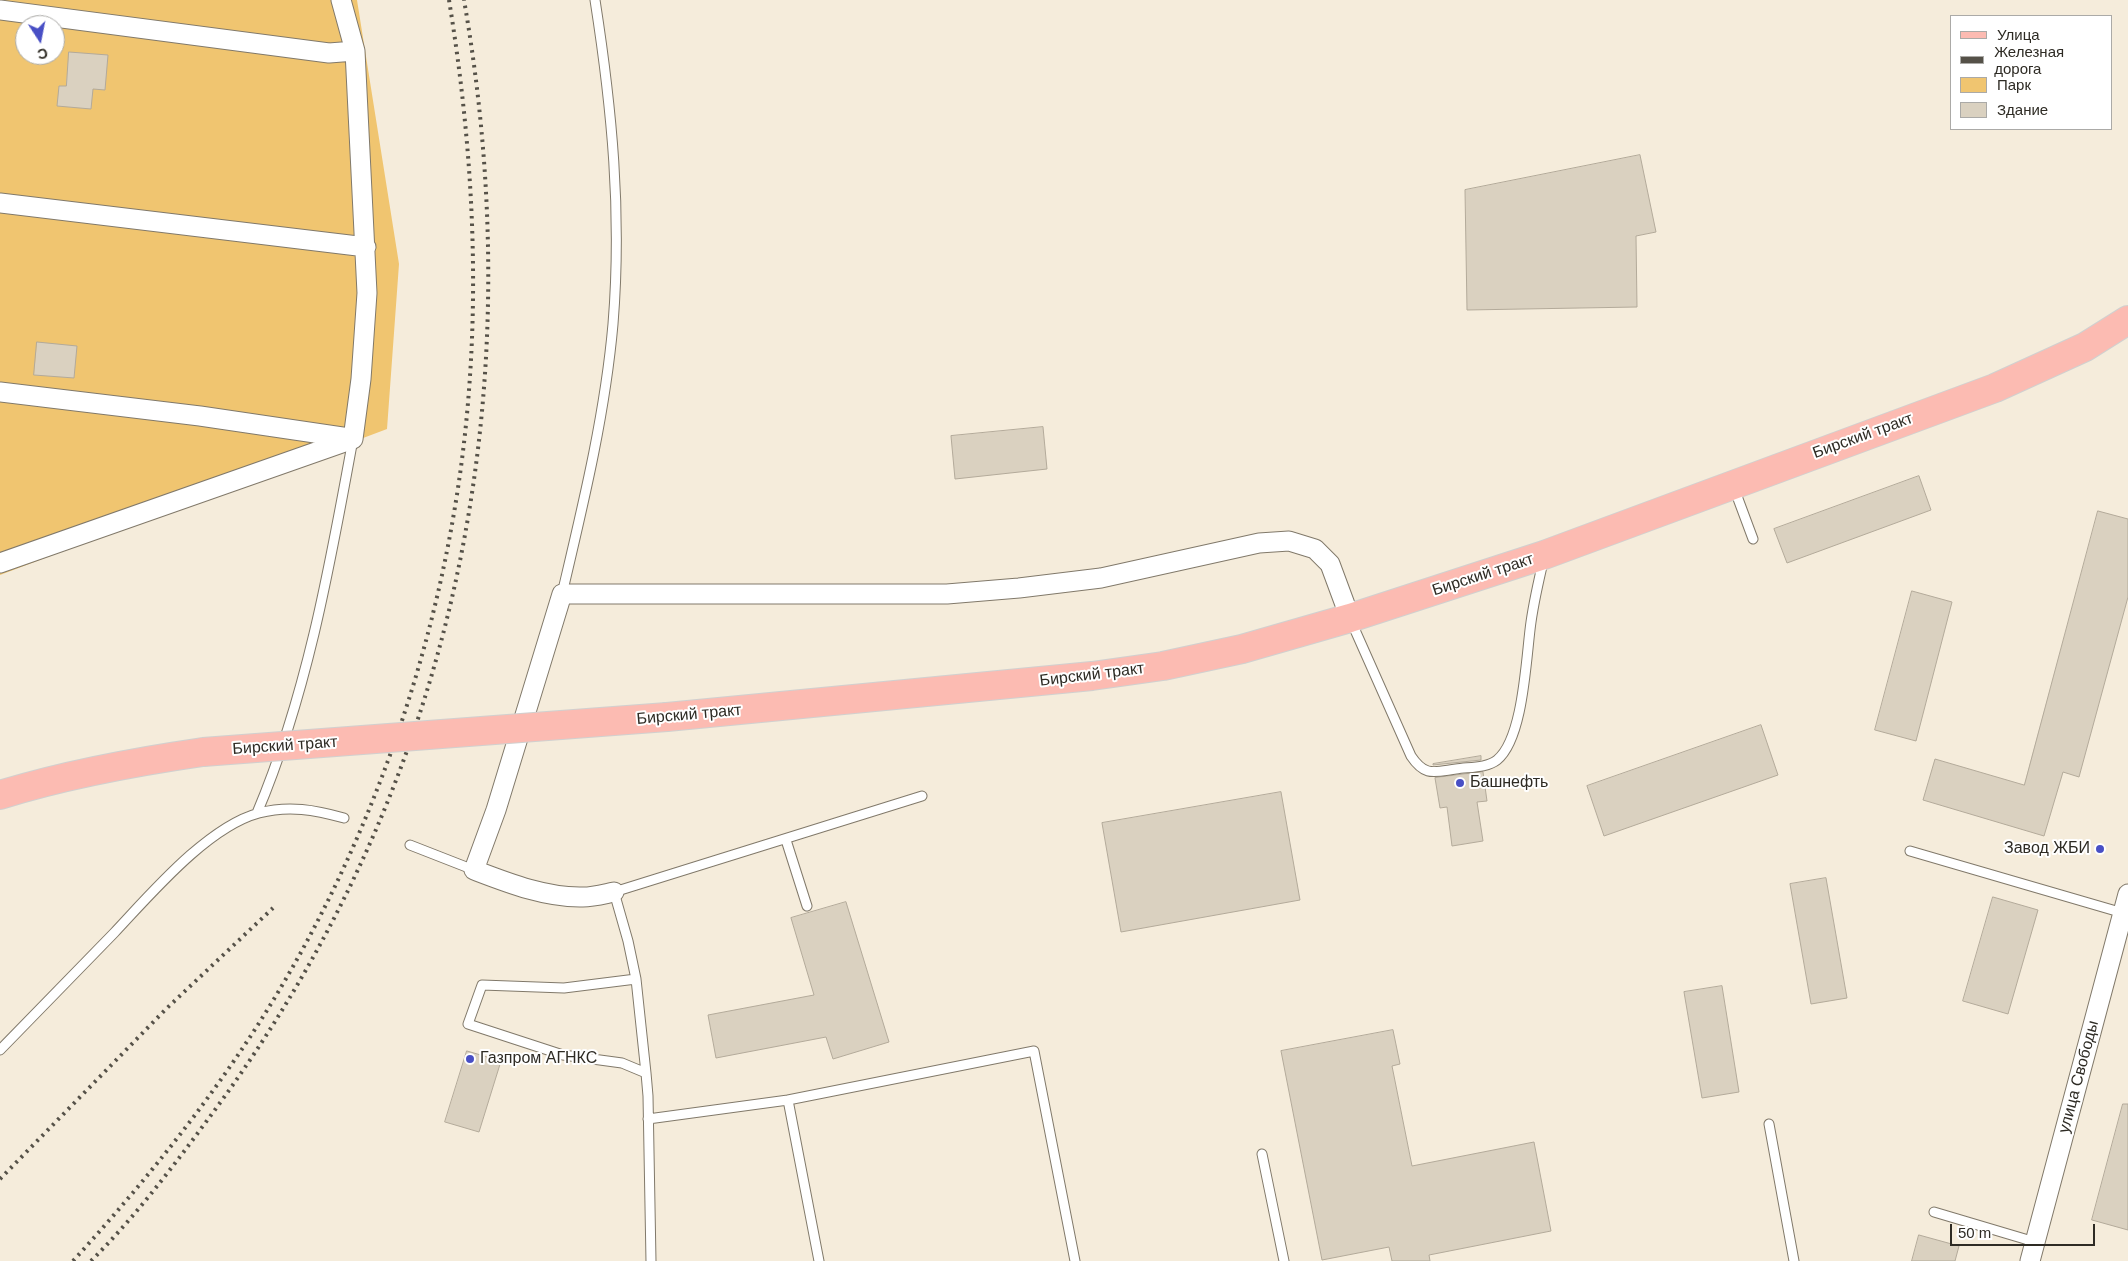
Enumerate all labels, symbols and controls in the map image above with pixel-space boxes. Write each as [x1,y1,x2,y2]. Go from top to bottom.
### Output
north arrow [15,15,65,65]
legend [1950,15,2113,130]
text: Улица [1997,26,2040,43]
text: Железная дорога [1994,43,2064,77]
text: С [36,45,49,63]
text: Парк [1997,76,2031,93]
text: Здание [1997,101,2048,118]
street label: Бирский тракт [1810,409,1916,463]
street label: Бирский тракт [1430,550,1536,600]
street label: Бирский тракт [1039,659,1145,691]
street label: Бирский тракт [636,701,742,729]
street label: Бирский тракт [232,733,338,759]
place label: Башнефть [1470,773,1548,793]
marker: Башнефть [1454,777,1466,789]
place label: Завод ЖБИ [2004,839,2090,859]
marker: Завод ЖБИ [2094,843,2106,855]
street label: улица Свободы [2055,1019,2103,1135]
place label: Газпром АГНКС [480,1049,597,1069]
marker: Газпром АГНКС [464,1053,476,1065]
scale bar [1953,1214,2098,1246]
text: 50 m [1958,1224,1991,1241]

